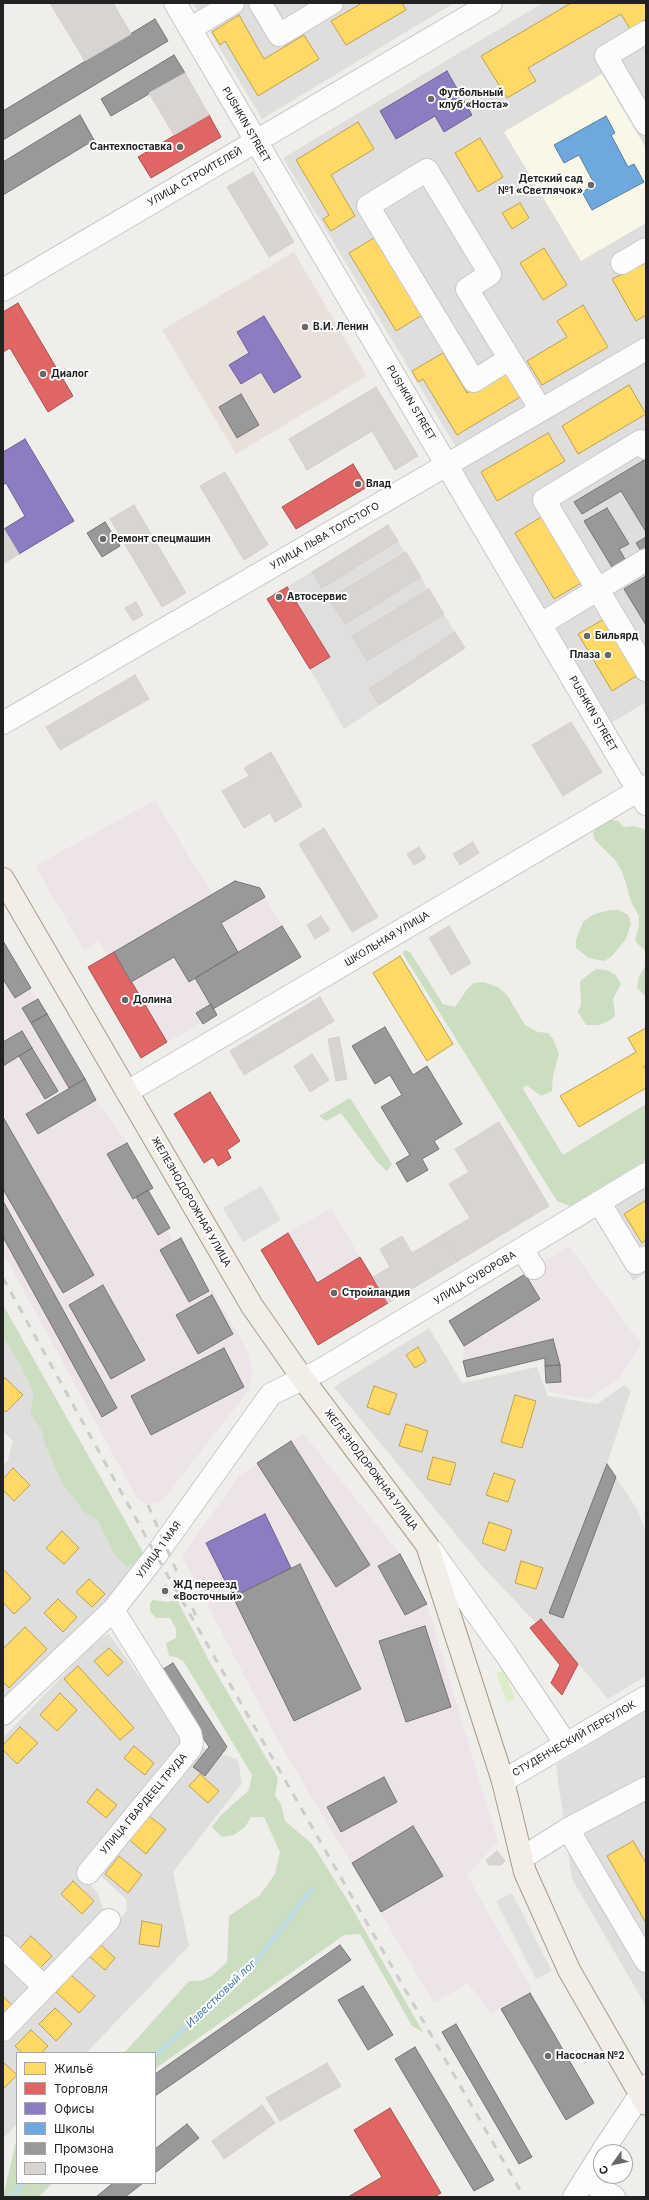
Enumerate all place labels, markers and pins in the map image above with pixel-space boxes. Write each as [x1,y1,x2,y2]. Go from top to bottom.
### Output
place label: Футбольный клуб «Носта» [439,87,509,110]
marker: Футбольный клуб «Носта» [426,94,436,104]
place label: Сантехпоставка [90,141,172,153]
marker: Сантехпоставка [175,142,185,152]
place label: Детский сад №1 «Светлячок» [498,173,583,196]
marker: Детский сад №1 «Светлячок» [586,180,596,190]
place label: В.И. Ленин [313,321,368,333]
marker: В.И. Ленин [300,322,310,332]
place label: Диалог [51,368,88,380]
marker: Диалог [38,369,48,379]
place label: Влад [366,478,391,490]
marker: Влад [353,479,363,489]
place label: Ремонт спецмашин [111,533,211,545]
marker: Ремонт спецмашин [98,534,108,544]
place label: Автосервис [287,591,347,603]
marker: Автосервис [274,592,284,602]
place label: Бильярд [595,630,638,642]
marker: Бильярд [582,631,592,641]
place label: Плаза [570,649,600,661]
marker: Плаза [603,650,613,660]
place label: Долина [133,994,172,1006]
marker: Долина [120,995,130,1005]
place label: Стройландия [342,1287,410,1299]
marker: Стройландия [329,1288,339,1298]
place label: ЖД переезд «Восточный» [173,1579,242,1602]
marker: ЖД переезд «Восточный» [160,1586,170,1596]
place label: Насосная №2 [556,2050,625,2062]
marker: Насосная №2 [543,2051,553,2061]

